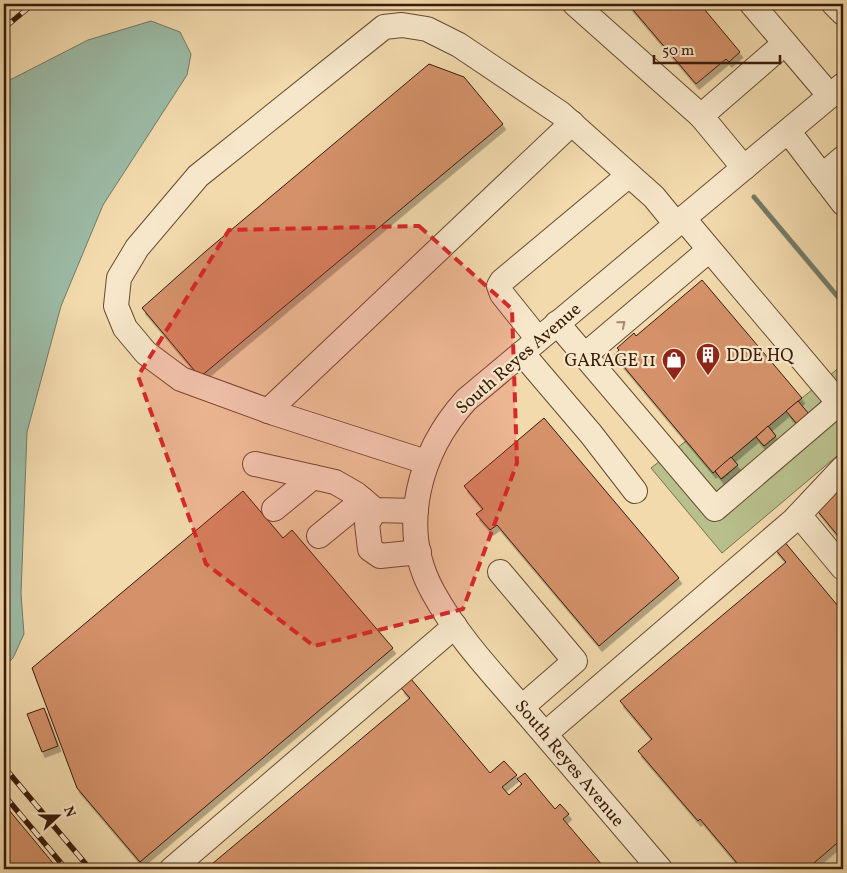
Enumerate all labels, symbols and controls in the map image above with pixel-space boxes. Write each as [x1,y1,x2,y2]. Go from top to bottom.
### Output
scale bar [654,32,781,64]
text: 50 m [662,41,694,62]
street label: South Reyes Avenue [451,298,587,421]
one-way arrow [616,321,625,329]
building icon: DDE HQ [695,342,721,376]
place label: DDE HQ [726,344,794,369]
shop icon: GARAGE 11 [661,347,687,381]
place label: GARAGE 11 [565,349,656,374]
street label: South Reyes Avenue [508,695,629,833]
north arrow [32,790,82,840]
text: N [58,804,79,820]

